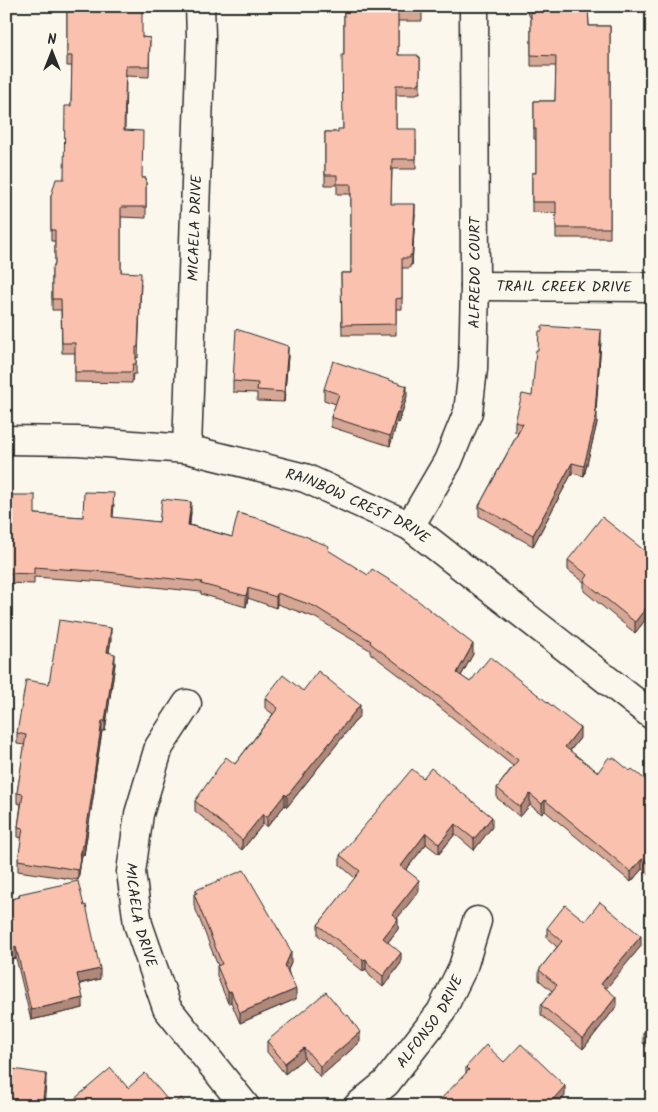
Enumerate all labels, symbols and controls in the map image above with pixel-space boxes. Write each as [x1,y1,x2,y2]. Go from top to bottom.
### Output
north arrow [28,28,78,78]
text: N [48,29,57,51]
street label: MICAELA DRIVE [182,173,209,282]
street label: ALFREDO COURT [463,215,488,329]
street label: TRAIL CREEK DRIVE [496,275,633,300]
street label: RAINBOW CREST DRIVE [283,463,436,551]
street label: MICAELA DRIVE [118,861,164,972]
street label: ALFONSO DRIVE [391,970,471,1074]

